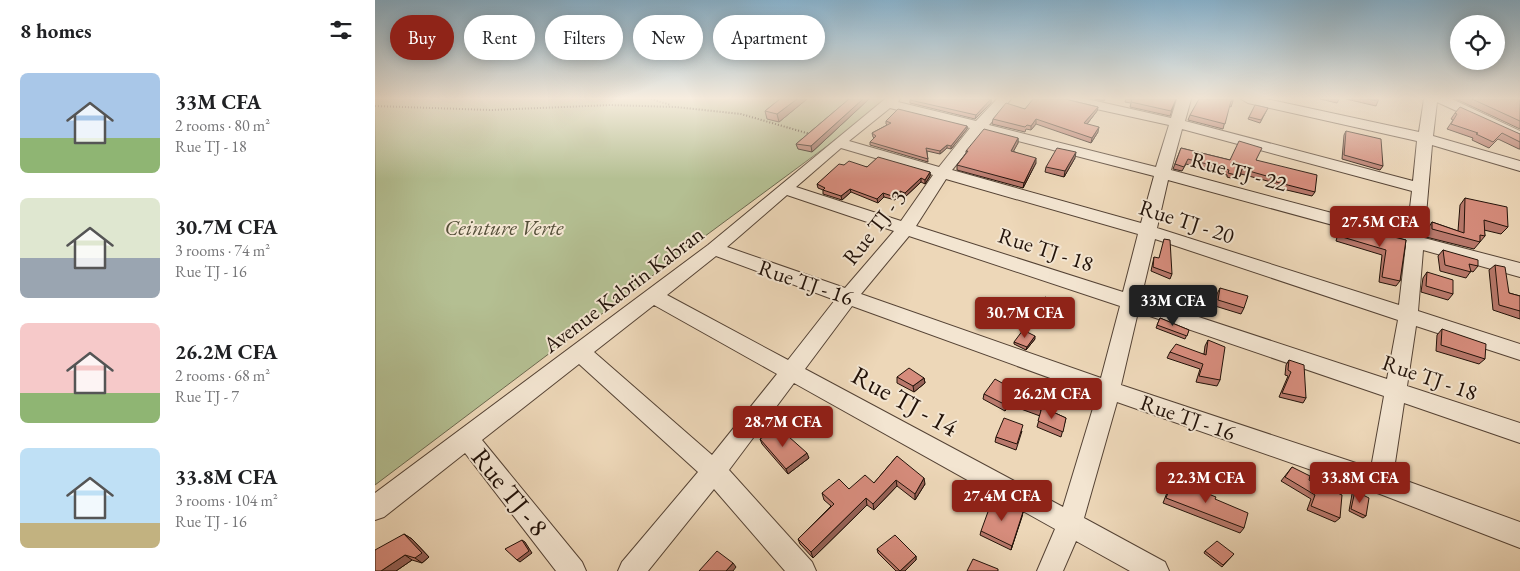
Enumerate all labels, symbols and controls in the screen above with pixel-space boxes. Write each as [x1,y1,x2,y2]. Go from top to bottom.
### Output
chip: Buy [390,15,454,60]
chip: Rent [464,15,535,60]
chip: Filters [545,15,623,60]
chip: New [633,15,703,60]
chip: Apartment [713,15,825,60]
map controls [1450,15,1505,70]
button: locate [1450,15,1505,70]
icon: filters [327,16,355,44]
text: 8 homes [20,17,92,44]
text: 33M CFA [175,88,261,115]
icon: home [60,93,120,153]
text: 2 rooms · 80 m² [175,115,270,136]
text: Rue TJ - 18 [175,136,247,157]
street label: Rue TJ - 22 [1188,145,1291,198]
street label: Rue TJ - 3 [836,184,913,271]
street label: Rue TJ - 20 [1136,192,1239,251]
pin: 27.5M CFA [1323,206,1437,248]
text: 27.5M CFA [1341,211,1419,232]
text: 30.7M CFA [175,213,278,240]
park label: Ceinture Verte [444,213,564,242]
icon: home [60,218,120,278]
street label: Avenue Kabrin Kabran [536,219,710,360]
street label: Rue TJ - 18 [995,220,1097,278]
text: 3 rooms · 74 m² [175,240,270,261]
street label: Rue TJ - 16 [755,253,858,312]
text: Rue TJ - 16 [175,261,247,282]
pin: 33M CFA [1127,284,1219,327]
text: 33M CFA [1140,290,1206,311]
pin: 30.7M CFA [968,296,1082,339]
text: 30.7M CFA [986,302,1064,323]
text: 26.2M CFA [175,338,278,365]
icon: home [60,343,120,403]
street label: Rue TJ - 18 [1379,348,1481,407]
street label: Rue TJ - 14 [846,358,965,444]
text: 2 rooms · 68 m² [175,365,270,386]
pin: 26.2M CFA [995,378,1109,420]
text: 26.2M CFA [1013,383,1091,404]
text: Rue TJ - 7 [175,386,239,407]
street label: Rue TJ - 16 [1137,388,1240,447]
pin: 28.7M CFA [726,406,840,448]
text: 28.7M CFA [744,411,822,432]
street label: Rue TJ - 8 [464,441,556,543]
pin: 22.3M CFA [1149,462,1263,504]
pin: 33.8M CFA [1303,462,1417,504]
text: 33.8M CFA [175,463,278,490]
text: 22.3M CFA [1167,467,1245,488]
text: 33.8M CFA [1321,467,1399,488]
icon: home [60,468,120,528]
pin: 27.4M CFA [945,480,1059,522]
text: 27.4M CFA [963,485,1041,506]
text: 3 rooms · 104 m² [175,490,278,511]
text: Rue TJ - 16 [175,511,247,532]

